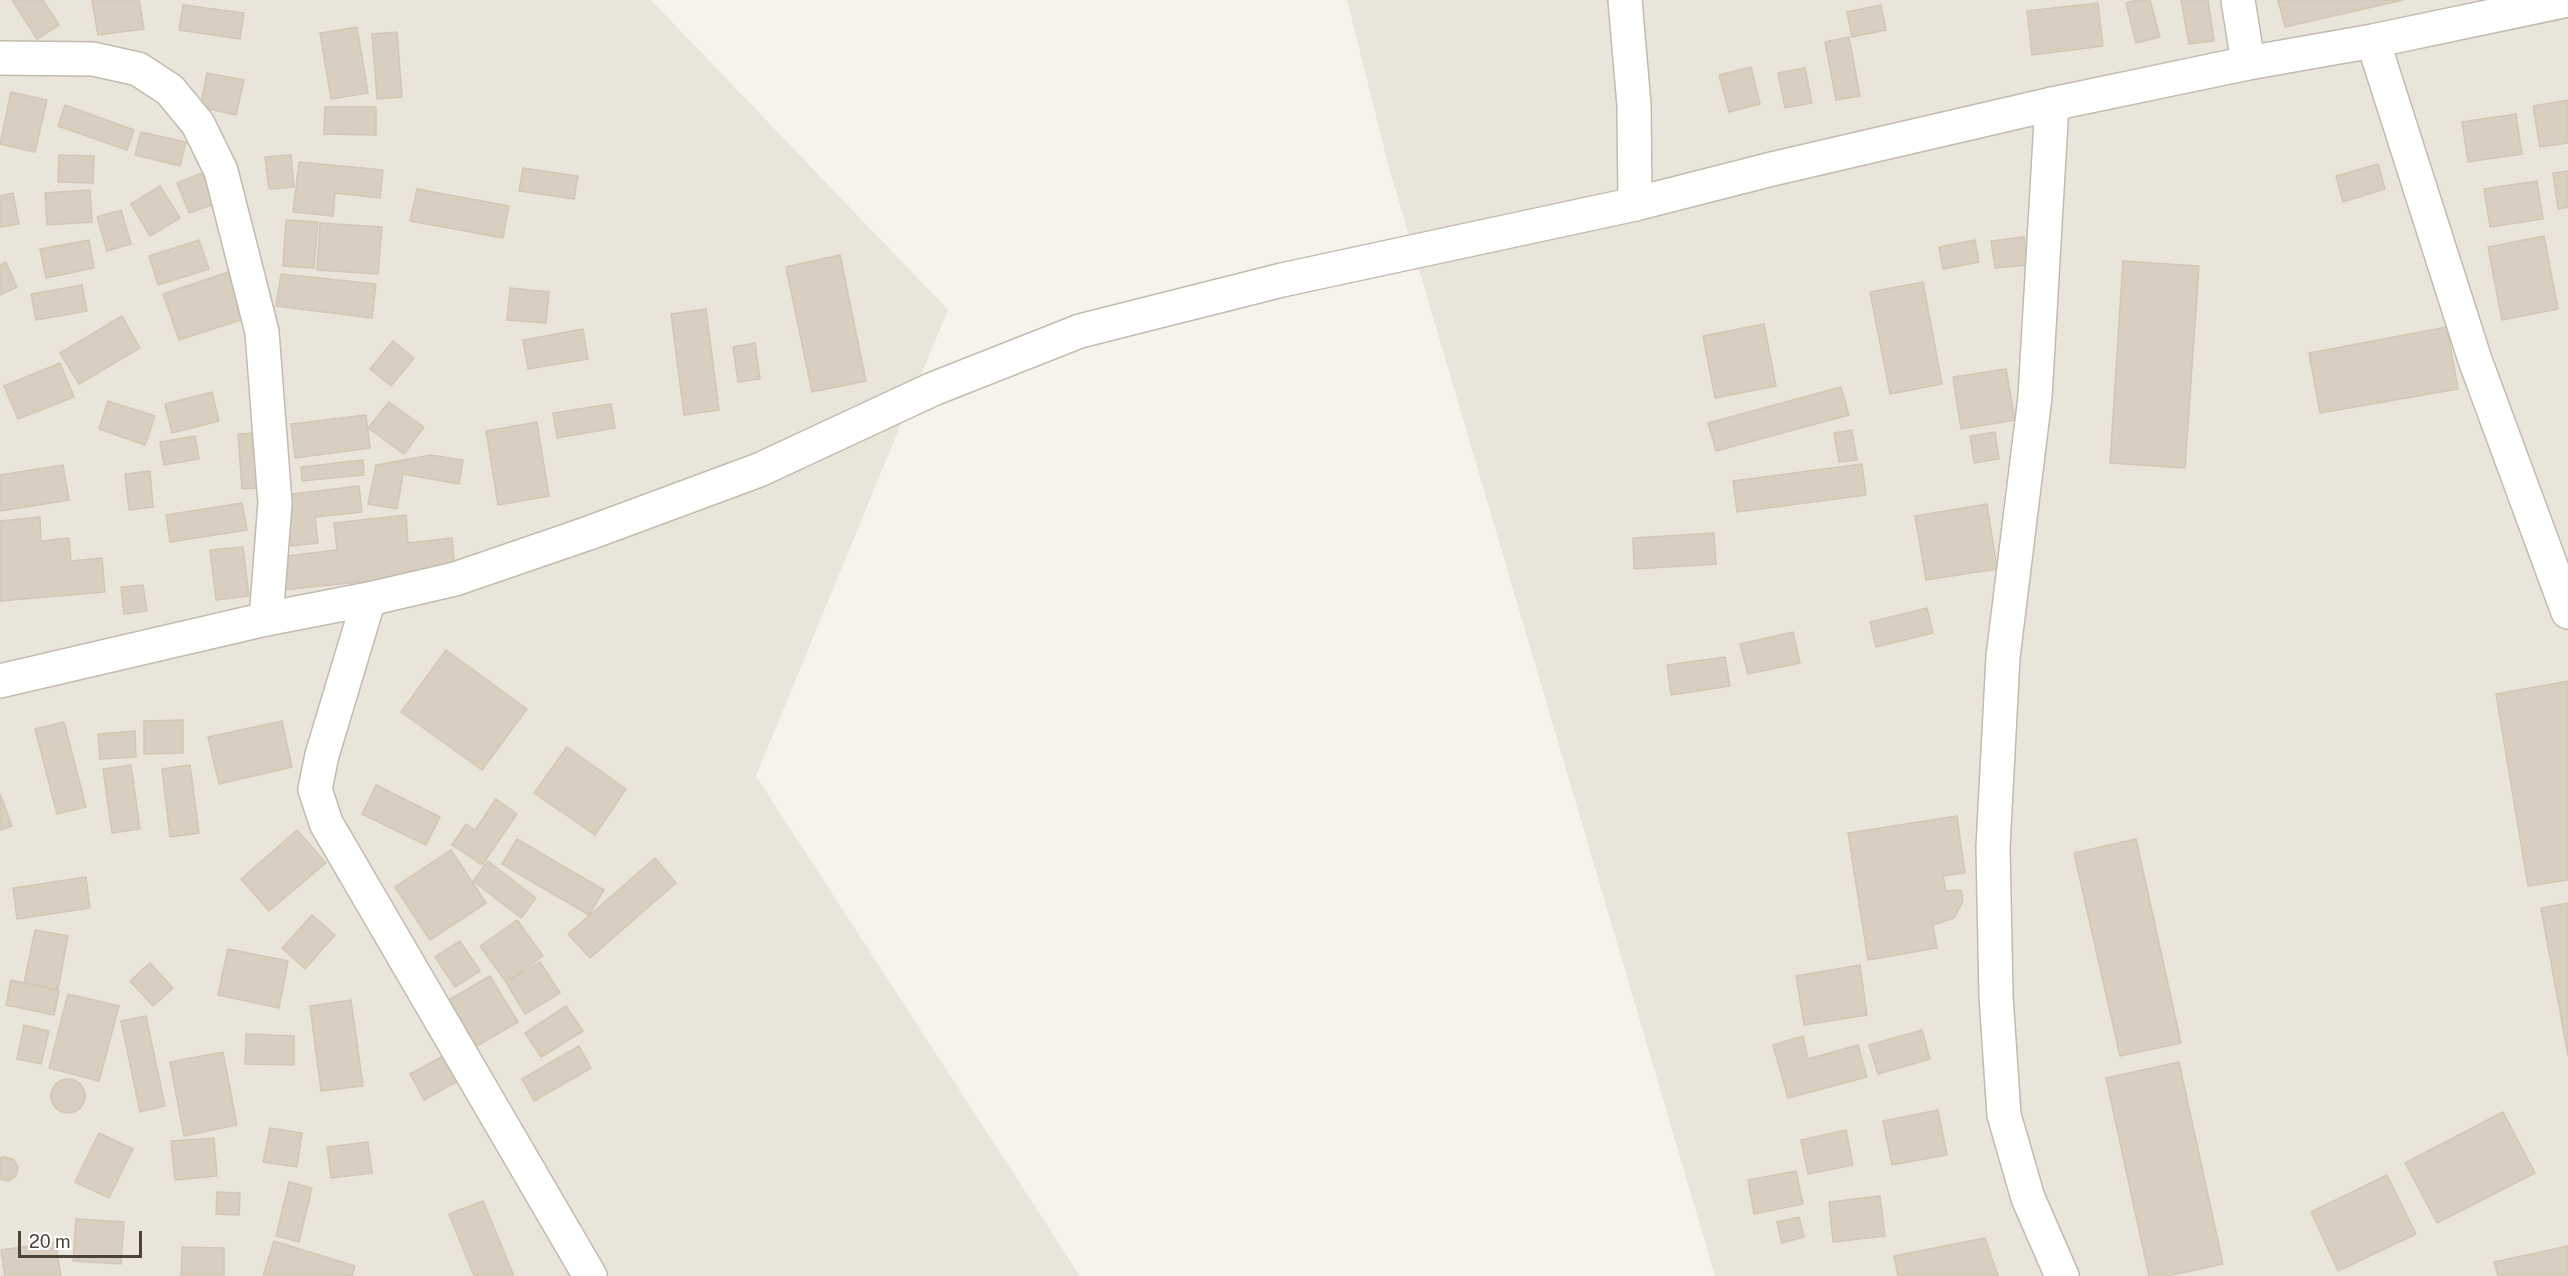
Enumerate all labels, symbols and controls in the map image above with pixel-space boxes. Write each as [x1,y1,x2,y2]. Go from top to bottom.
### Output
scale bar [21,1219,146,1257]
text: 20 m [29,1231,71,1252]

